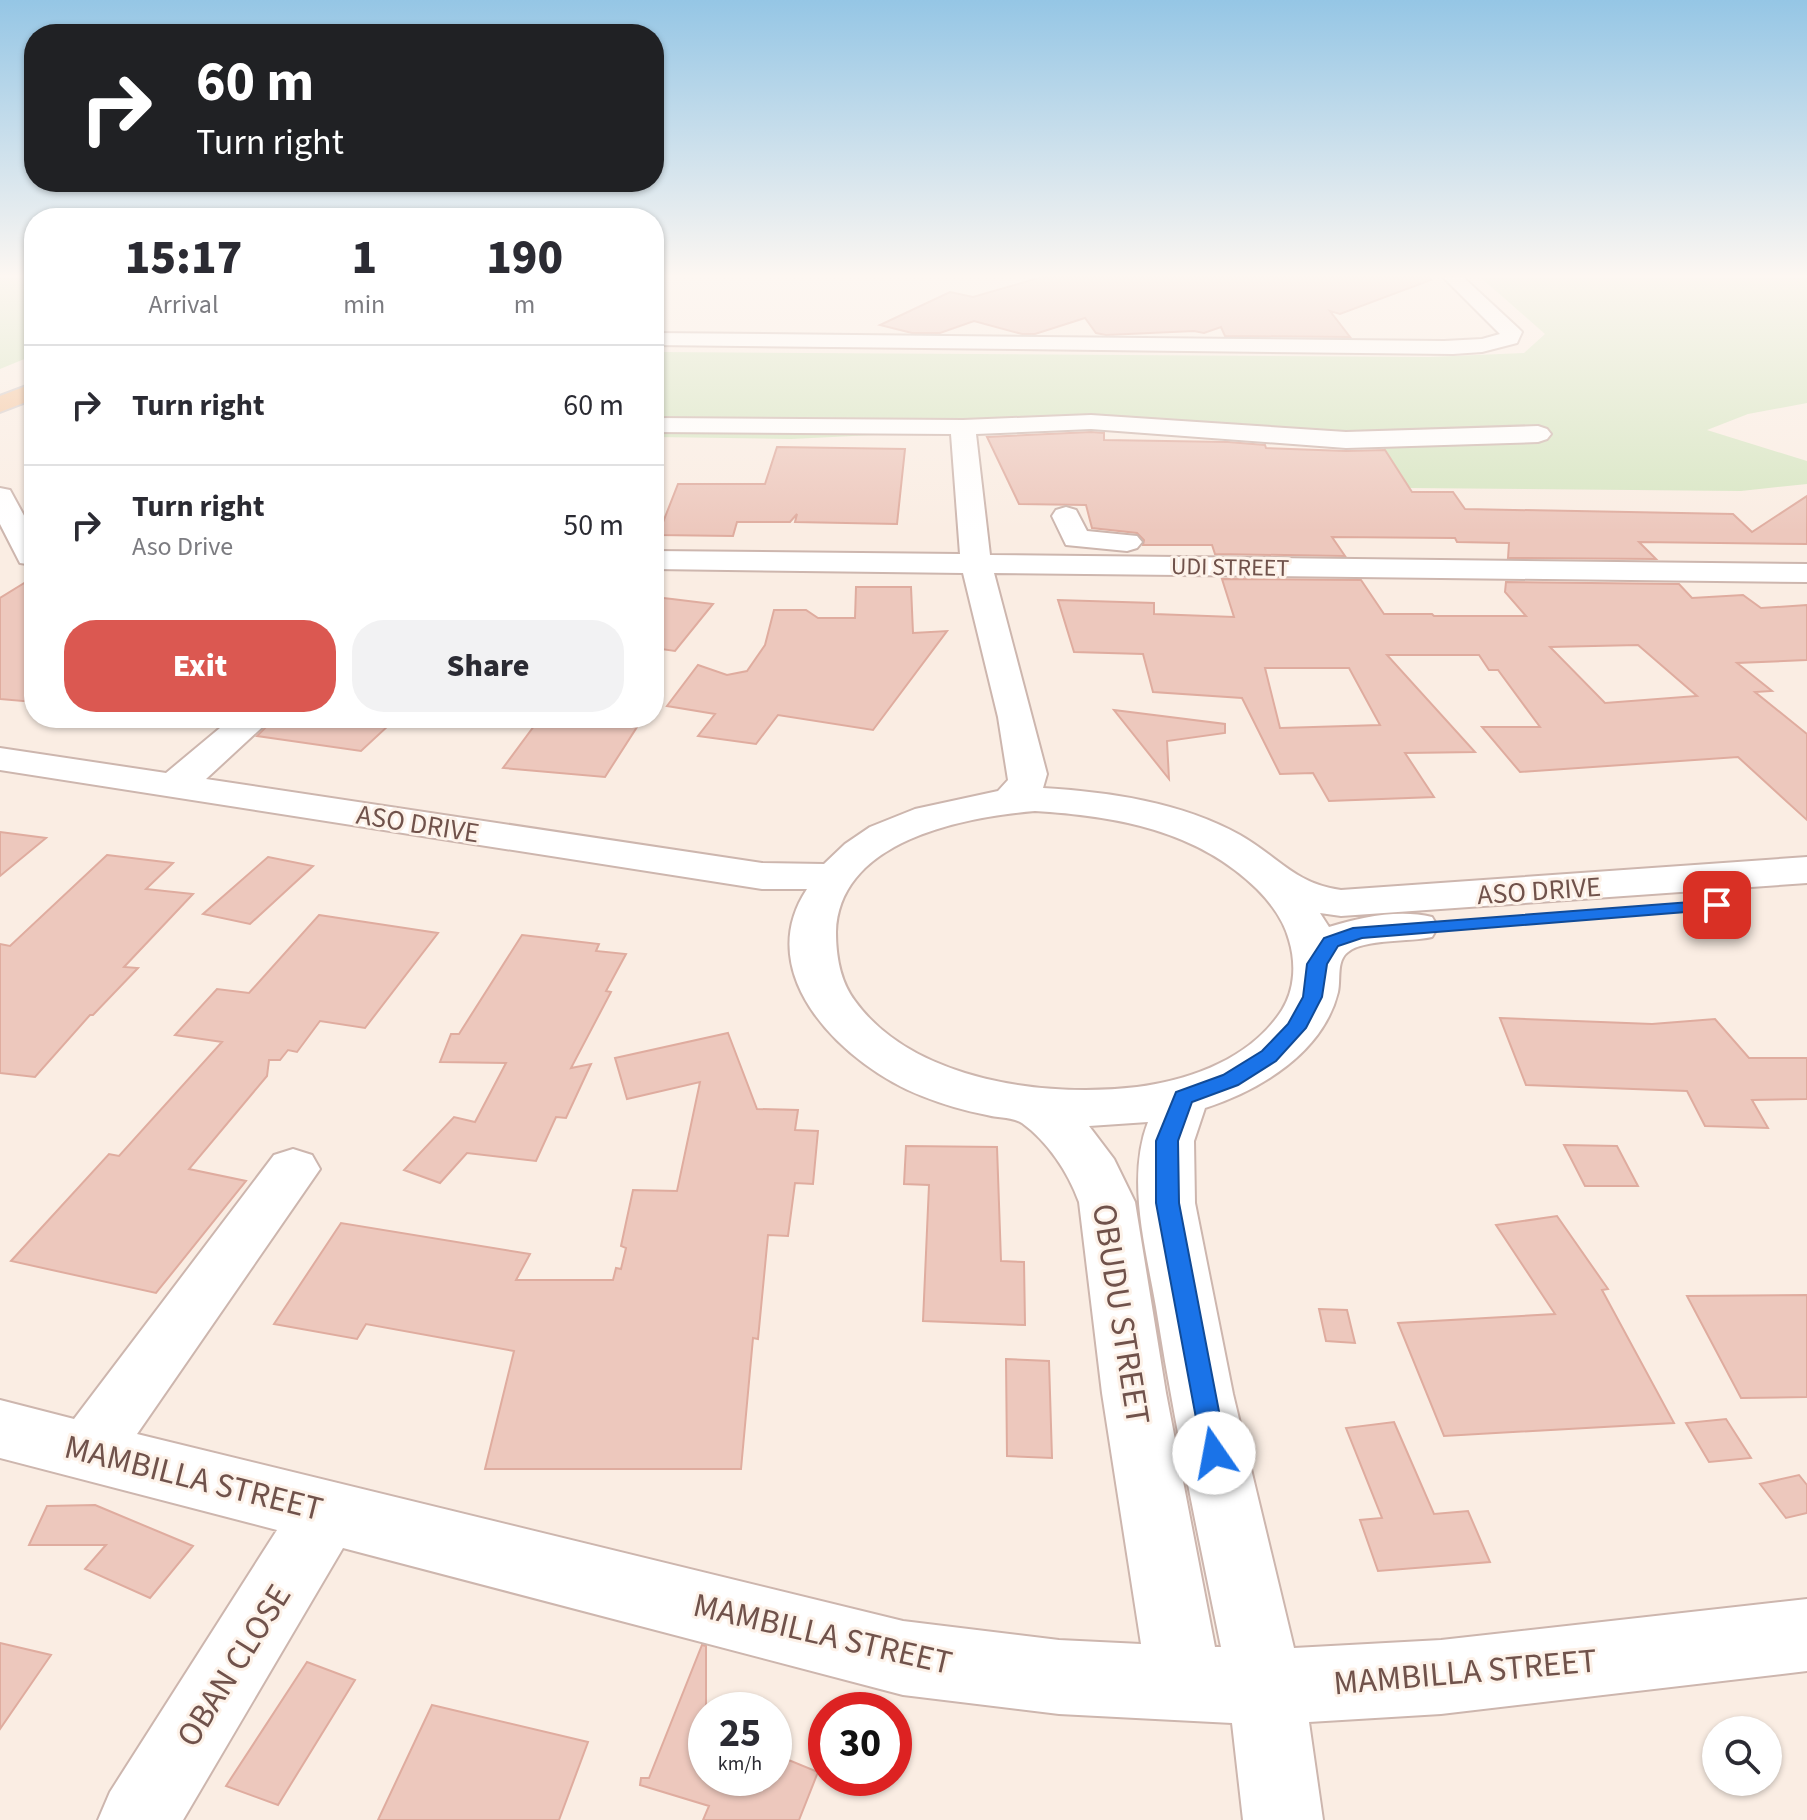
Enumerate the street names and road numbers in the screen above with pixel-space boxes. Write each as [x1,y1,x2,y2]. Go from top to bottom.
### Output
street label: UDI STREET [1171,549,1290,586]
street label: ASO DRIVE [353,795,482,853]
street label: ASO DRIVE [1476,867,1602,915]
street label: OBUDU STREET [1079,1200,1162,1428]
street label: MAMBILLA STREET [59,1423,328,1534]
street label: OBAN CLOSE [165,1575,304,1757]
street label: MAMBILLA STREET [688,1581,957,1688]
street label: MAMBILLA STREET [1331,1637,1599,1708]

